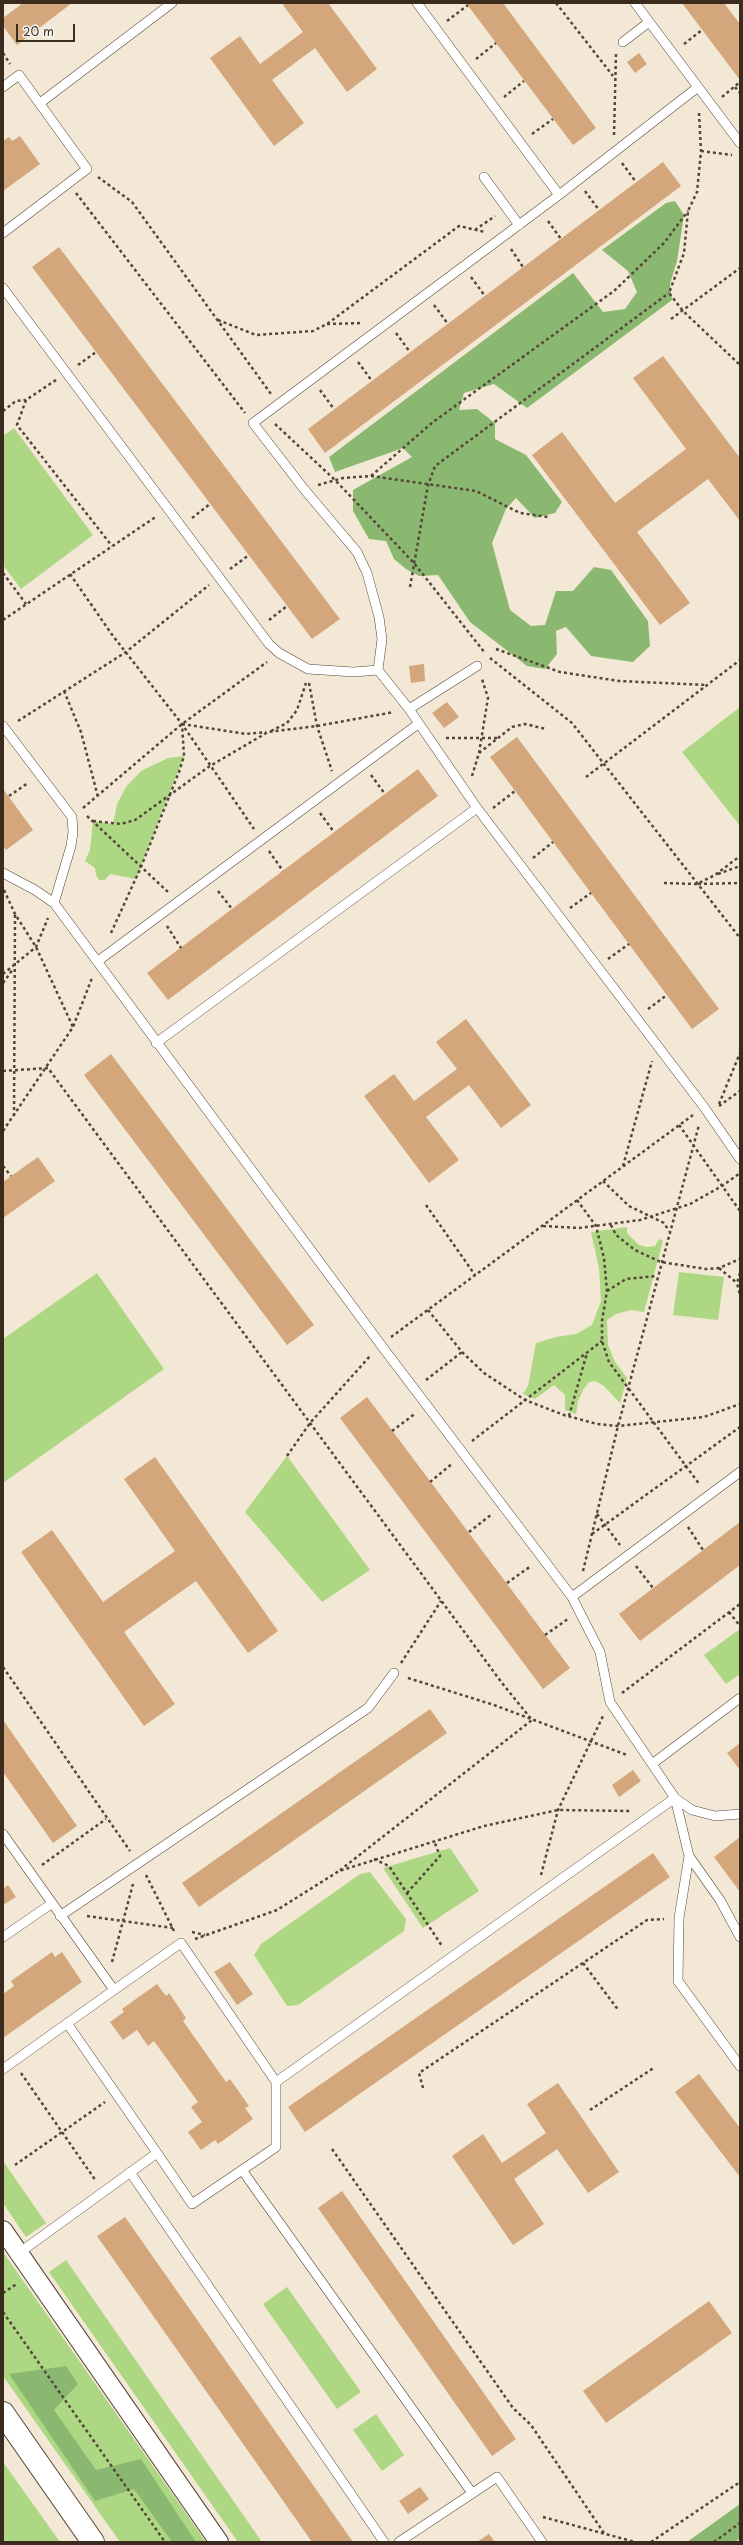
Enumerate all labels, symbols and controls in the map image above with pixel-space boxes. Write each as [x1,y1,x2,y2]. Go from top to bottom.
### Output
scale bar [18,16,77,42]
text: 20 m [23,22,54,40]

